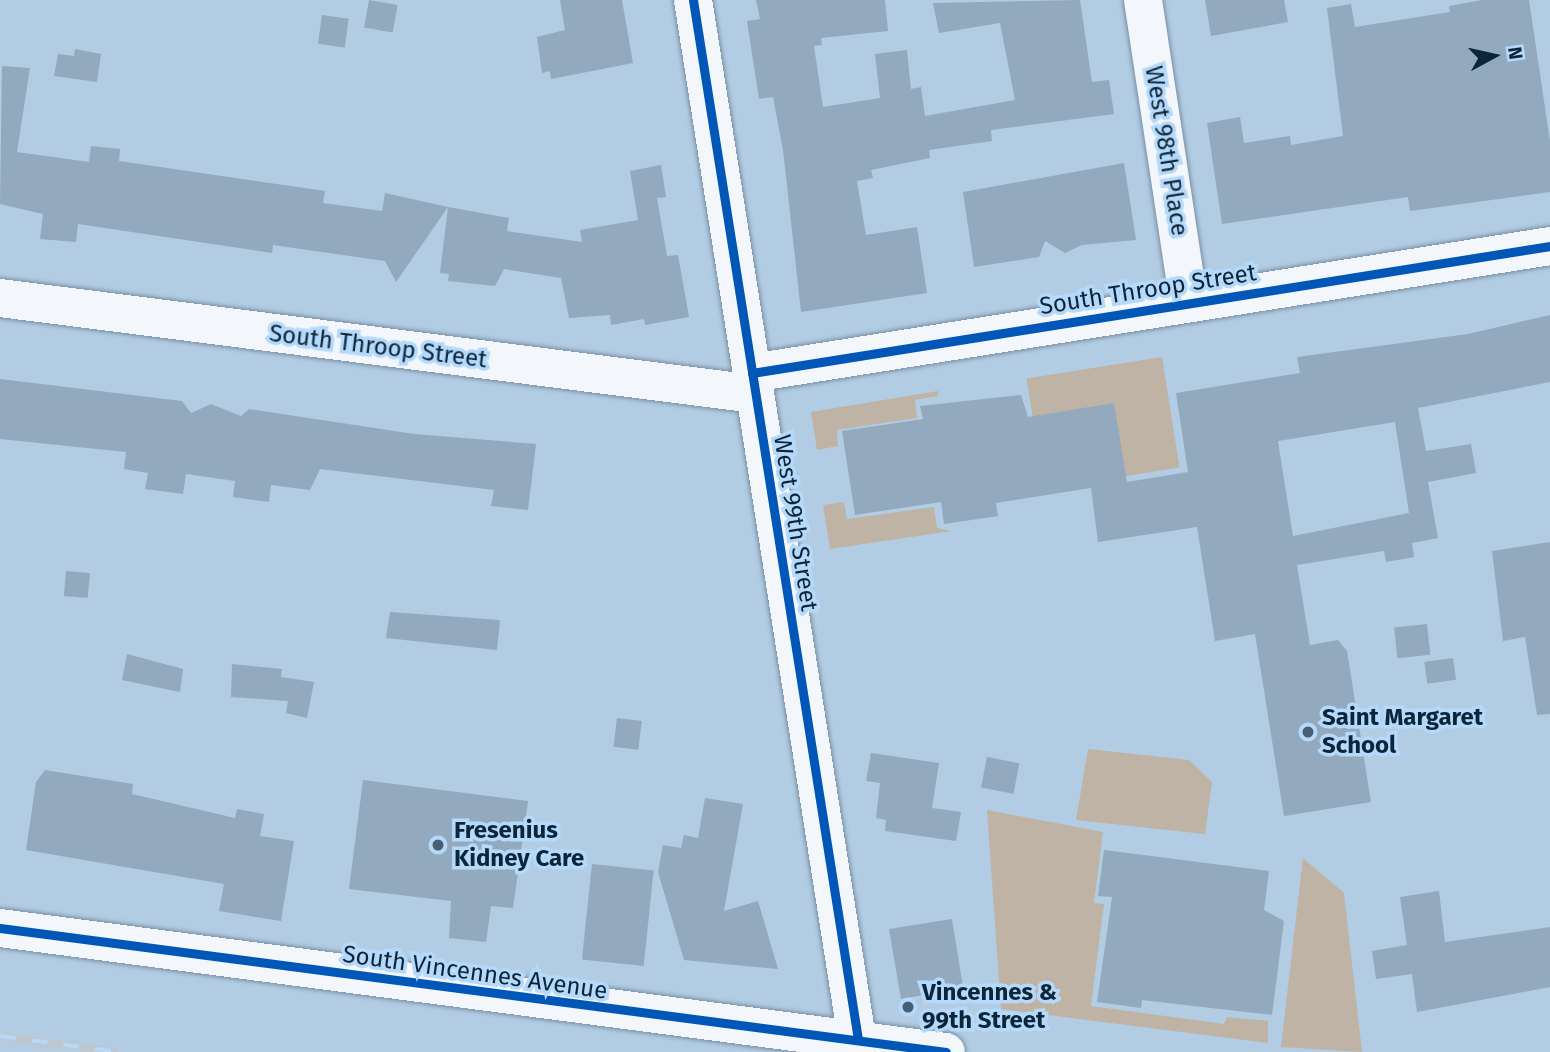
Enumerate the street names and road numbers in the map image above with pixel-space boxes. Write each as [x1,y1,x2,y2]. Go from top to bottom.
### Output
street label: West 98th Place [1138,64,1194,238]
street label: South Throop Street [1038,259,1258,321]
street label: South Throop Street [268,319,488,375]
street label: West 99th Street [767,433,823,613]
street label: South Vincennes Avenue [341,940,609,1006]

